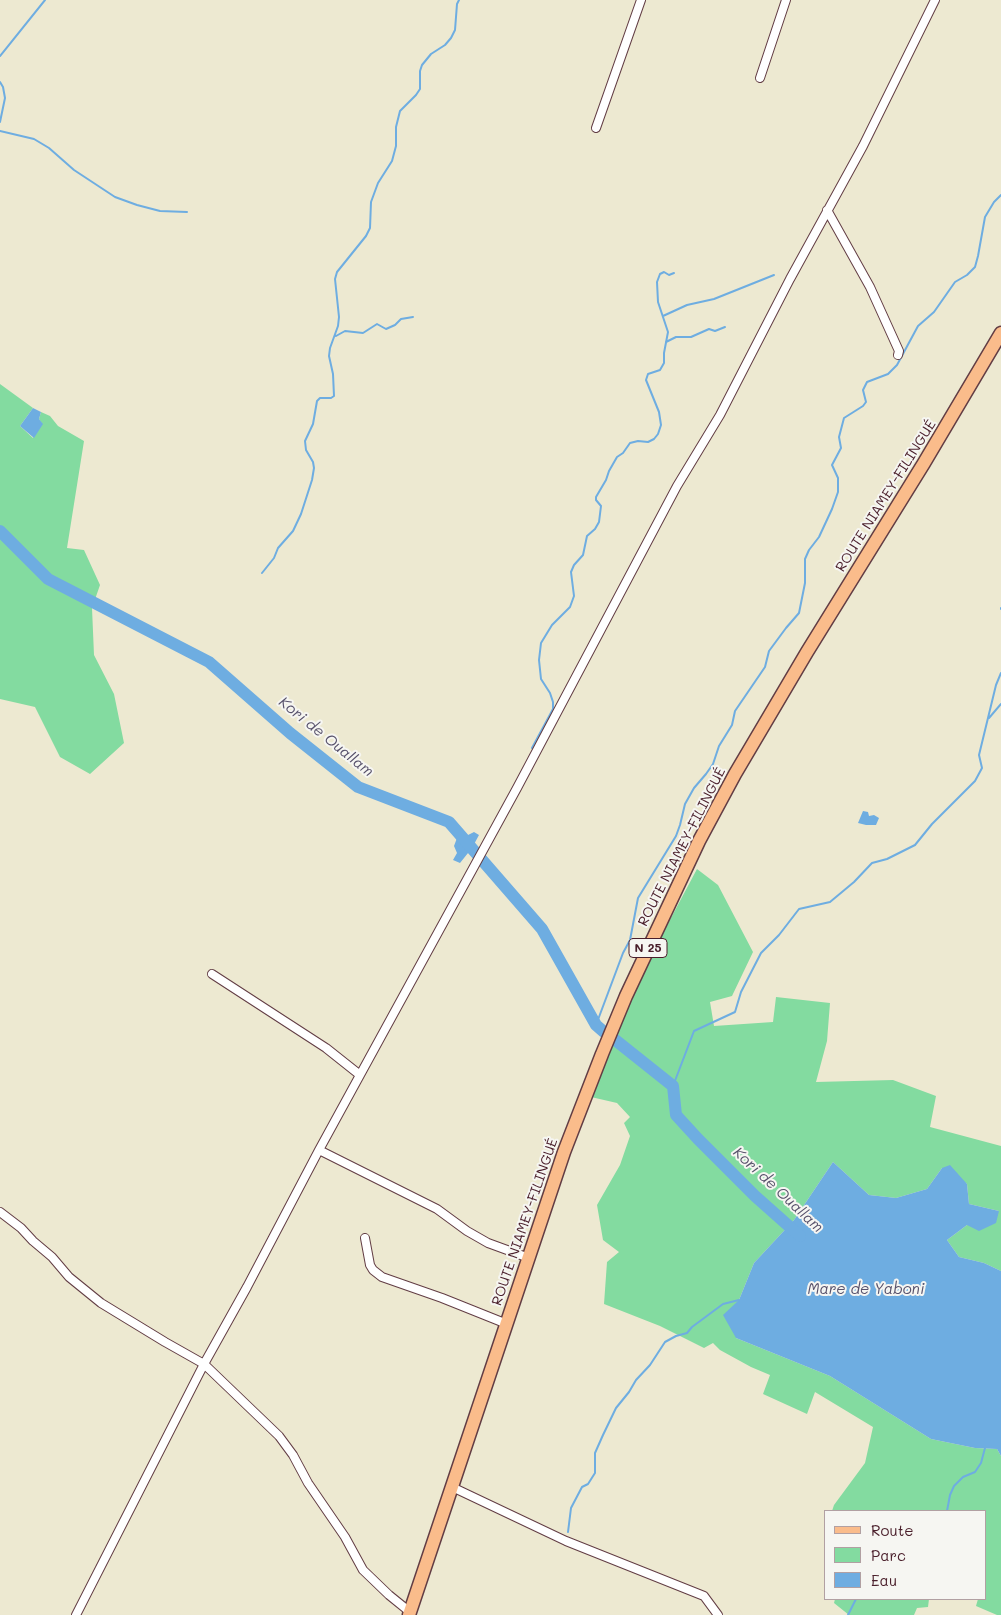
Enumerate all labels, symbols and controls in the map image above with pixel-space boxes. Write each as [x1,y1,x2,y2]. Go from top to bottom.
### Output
street label: ROUTE NIAMEY-FILINGUÉ [832,417,940,575]
water label: Kori de Ouallam [275,693,377,781]
street label: ROUTE NIAMEY-FILINGUÉ [635,765,729,929]
road number: N 25 [629,938,667,958]
street label: ROUTE NIAMEY-FILINGUÉ [488,1136,562,1308]
water label: Kori de Ouallam [729,1144,827,1236]
water label: Mare de Yaboni [807,1280,925,1298]
legend [824,1510,986,1600]
text: Route [871,1520,914,1540]
text: Parc [871,1545,906,1565]
text: Eau [871,1570,897,1590]

